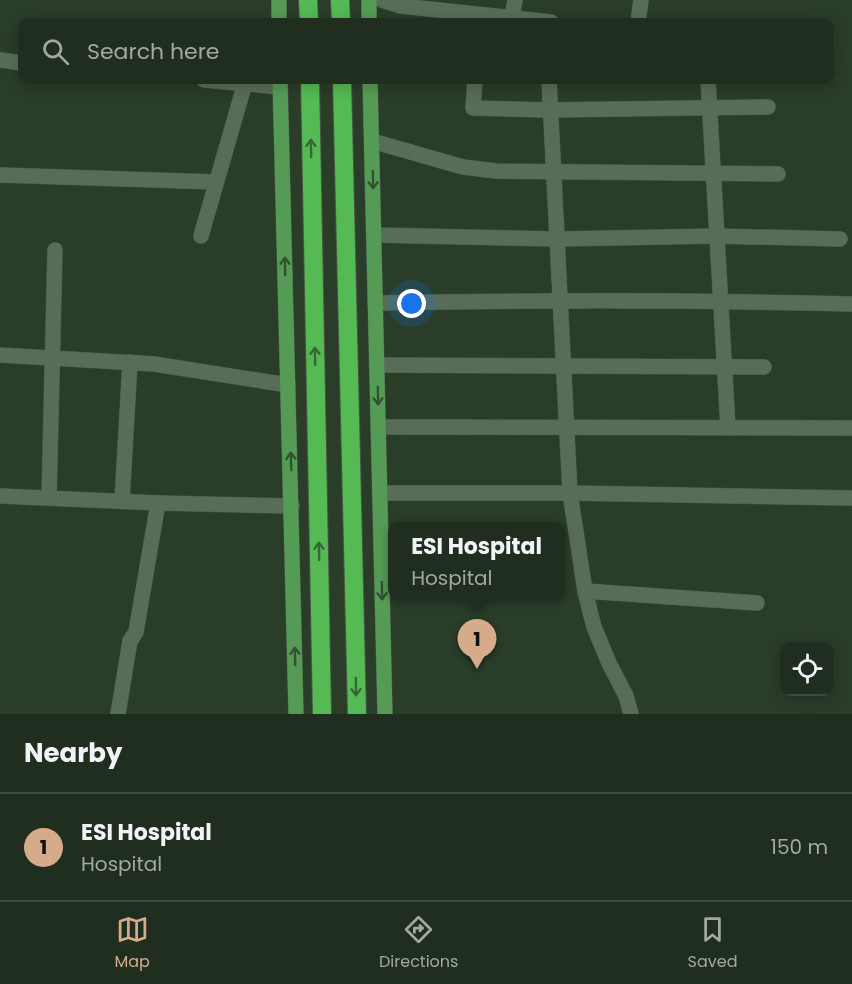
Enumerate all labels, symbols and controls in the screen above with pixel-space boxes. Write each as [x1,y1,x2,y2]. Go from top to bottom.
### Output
search box [18,18,834,84]
icon: search [39,35,72,68]
text: Search here [87,36,220,67]
one-way arrow [305,139,317,159]
one-way arrow [367,169,378,189]
one-way arrow [279,256,290,276]
your location [397,289,426,318]
one-way arrow [309,346,321,366]
one-way arrow [372,385,383,405]
one-way arrow [285,451,296,471]
popup [388,522,565,600]
text: ESI Hospital [411,531,542,562]
one-way arrow [313,541,325,561]
text: Hospital [411,564,492,592]
one-way arrow [376,580,388,600]
pin: 1 [458,620,496,669]
map controls [780,642,834,696]
button: locate [780,642,834,696]
one-way arrow [289,646,301,666]
one-way arrow [350,676,362,696]
text: Nearby [24,735,122,771]
text: ESI Hospital [81,817,212,848]
text: 1 [40,833,47,861]
text: 150 m [771,833,828,861]
text: Hospital [81,850,162,878]
tab: Map [115,913,150,974]
tab: Directions [379,913,458,974]
tab: Saved [688,913,737,974]

